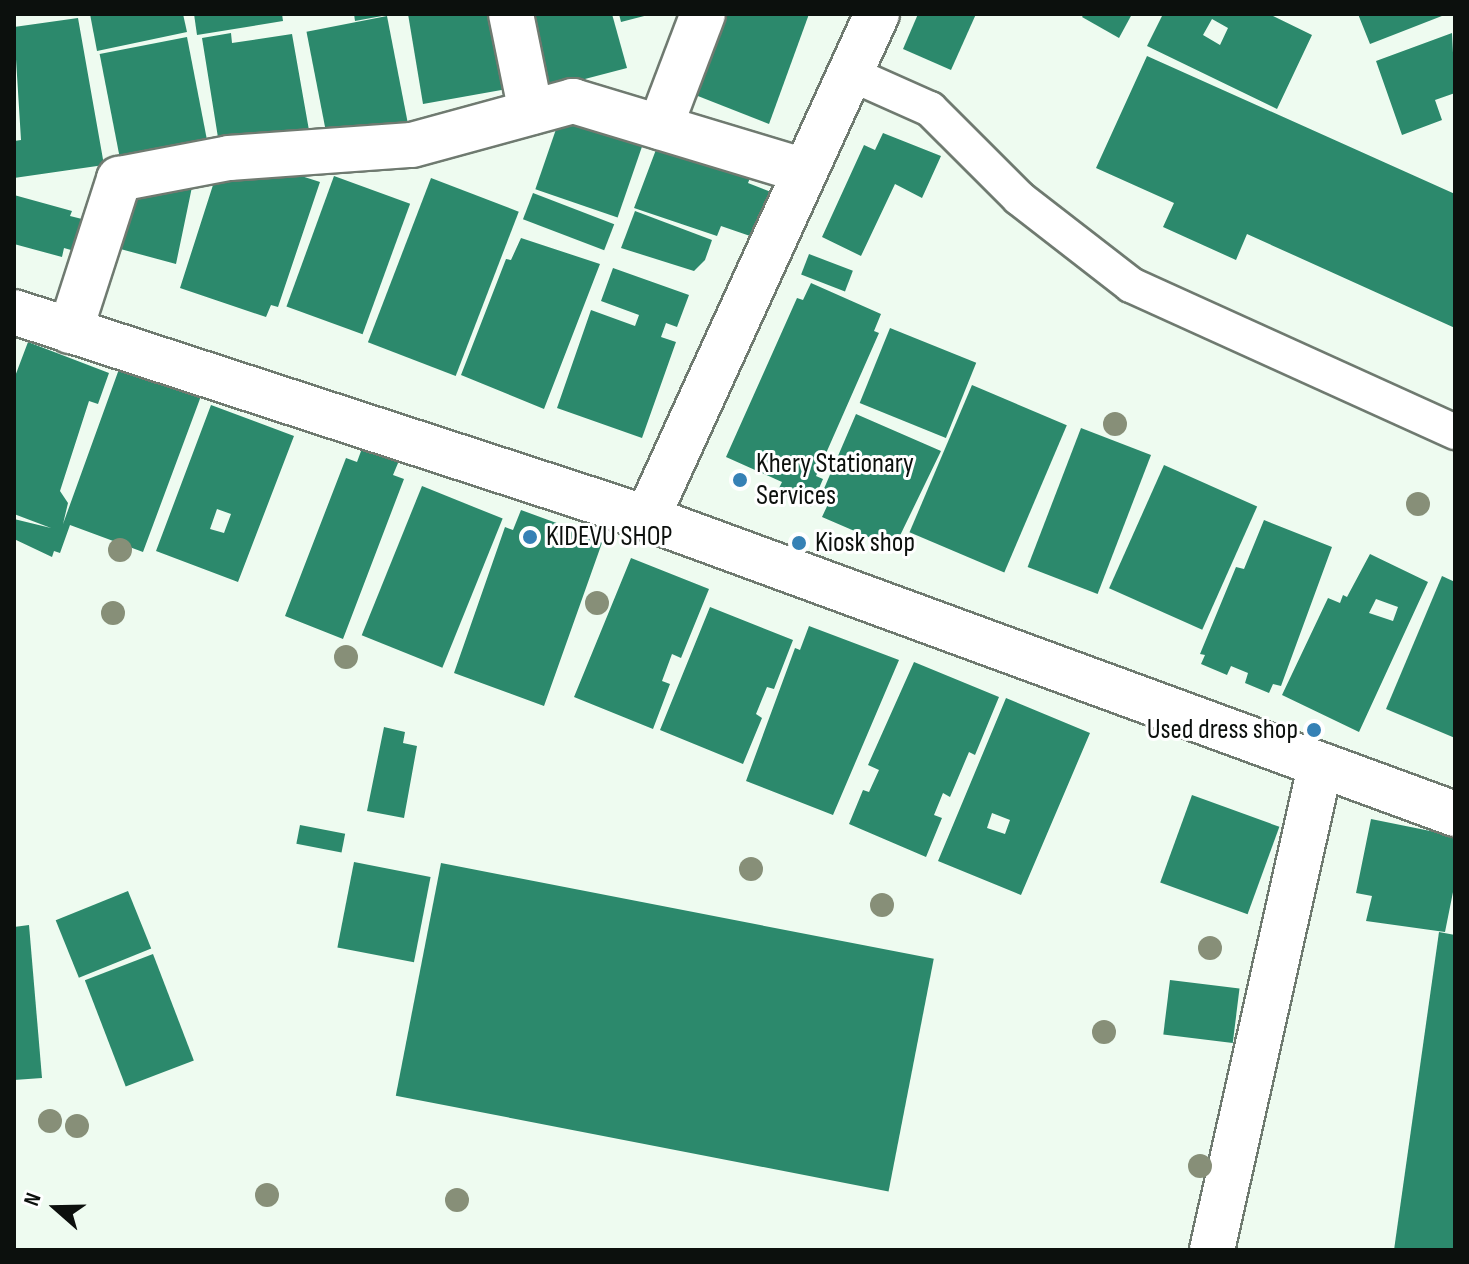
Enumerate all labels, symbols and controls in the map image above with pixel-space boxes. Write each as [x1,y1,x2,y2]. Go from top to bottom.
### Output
place label: Khery Stationary Services [756,447,914,513]
marker: Khery Stationary Services [731,471,749,489]
place label: KIDEVU SHOP [546,520,672,554]
place label: Kiosk shop [815,526,915,560]
marker: KIDEVU SHOP [521,528,539,546]
marker: Kiosk shop [790,534,808,552]
place label: Used dress shop [1147,713,1298,747]
marker: Used dress shop [1305,721,1323,739]
north arrow [16,1168,96,1248]
text: N [18,1189,48,1210]

